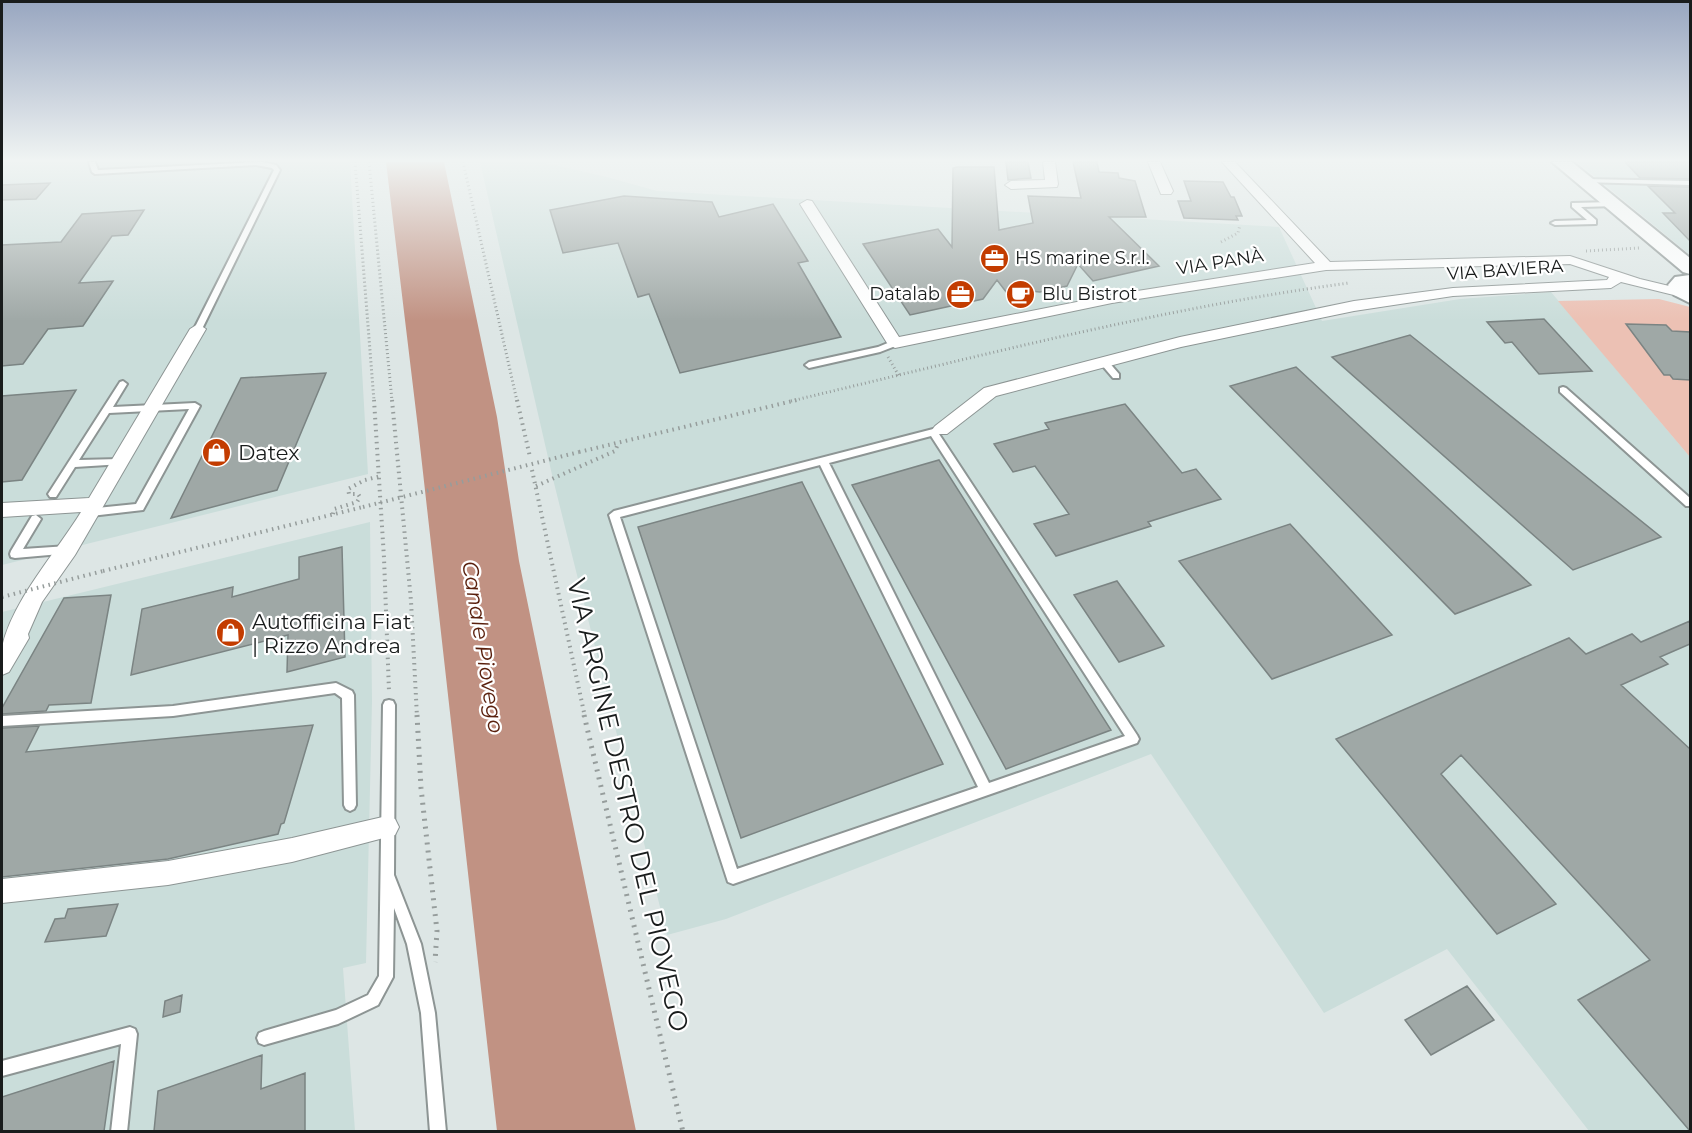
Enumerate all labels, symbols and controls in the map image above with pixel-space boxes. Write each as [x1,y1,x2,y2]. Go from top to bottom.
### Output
office icon: HS marine S.r.l. [978,242,1010,274]
street label: VIA PANÀ [1175,244,1265,280]
place label: HS marine S.r.l. [1015,247,1150,269]
street label: VIA BAVIERA [1446,255,1564,285]
office icon: Datalab [945,278,977,310]
cafe icon: Blu Bistrot [1005,278,1037,310]
place label: Datalab [869,283,940,305]
place label: Blu Bistrot [1042,283,1137,305]
shop icon: Datex [201,436,233,468]
place label: Datex [238,440,299,465]
water label: Canale Piovego [456,559,510,735]
street label: VIA ARGINE DESTRO DEL PIOVEGO [560,575,696,1035]
place label: Autofficina Fiat | Rizzo Andrea [252,609,411,658]
shop icon: Autofficina Fiat | Rizzo Andrea [215,617,247,649]

